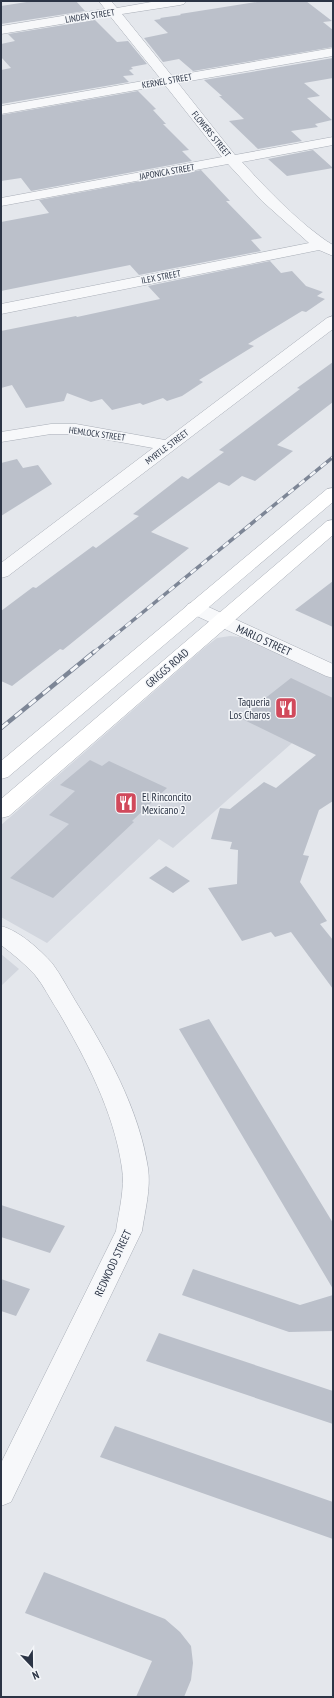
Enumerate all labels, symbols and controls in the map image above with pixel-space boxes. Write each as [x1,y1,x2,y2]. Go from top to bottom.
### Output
street label: LINDEN STREET [64,6,115,25]
street label: KERNEL STREET [141,71,193,90]
street label: FLOWERS STREET [190,109,233,159]
street label: JAPONICA STREET [137,161,195,182]
street label: ILEX STREET [140,267,182,286]
street label: HEMLOCK STREET [68,424,126,443]
street label: MYRTLE STREET [143,427,190,466]
street label: MARLO STREET [234,621,294,659]
street label: GRIGGS ROAD [142,645,192,691]
place label: Taqueria Los Charos [229,695,270,722]
restaurant icon: Taqueria Los Charos [273,695,299,721]
restaurant icon: El Rinconcito Mexicano 2 [113,790,139,816]
place label: El Rinconcito Mexicano 2 [142,790,192,817]
street label: REDWOOD STREET [91,1227,135,1299]
north arrow [12,1646,52,1686]
text: N [30,1668,41,1683]

